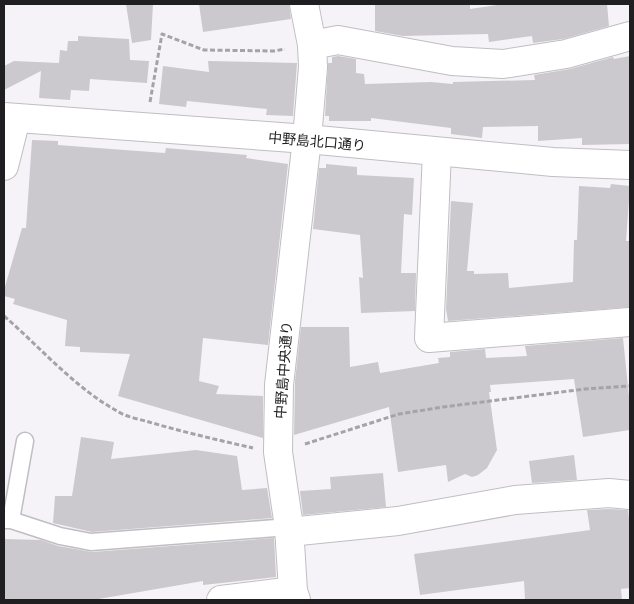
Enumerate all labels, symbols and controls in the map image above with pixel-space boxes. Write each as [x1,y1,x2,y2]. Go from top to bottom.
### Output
street label: 中野島北口通り [267,127,367,155]
street label: 中野島中央通り [270,320,296,420]

